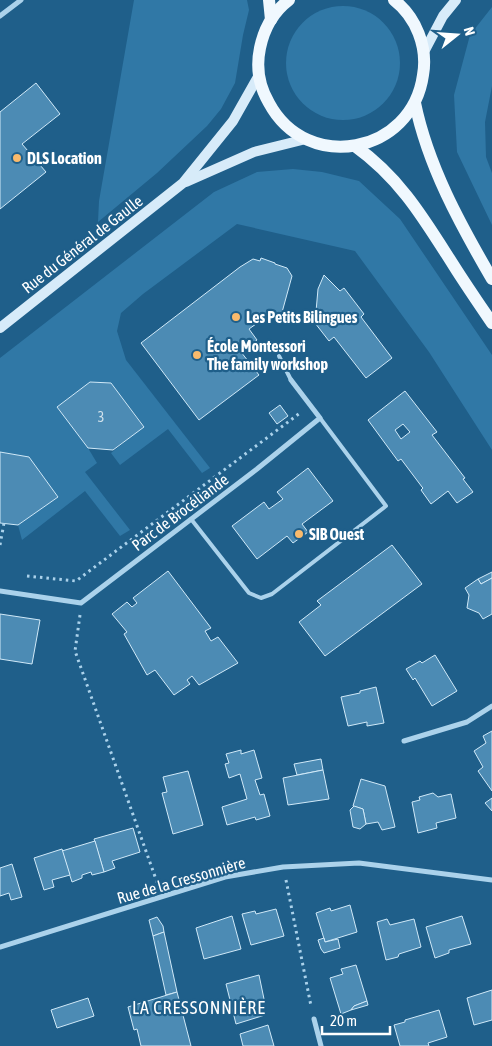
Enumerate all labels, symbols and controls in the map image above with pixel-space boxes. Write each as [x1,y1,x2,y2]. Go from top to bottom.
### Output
north arrow [432,10,482,60]
text: N [461,25,478,37]
place label: DLS Location [27,149,102,167]
marker: DLS Location [11,152,23,164]
street label: Rue du Général de Gaulle [18,191,146,297]
place label: Les Petits Bilingues [246,308,358,326]
marker: Les Petits Bilingues [230,311,242,323]
place label: École Montessori The family workshop [207,337,328,373]
marker: École Montessori The family workshop [191,349,203,361]
house number: 3 [98,409,104,425]
street label: Parc de Brocéliande [128,470,232,554]
place label: SIB Ouest [309,525,365,543]
marker: SIB Ouest [293,528,305,540]
street label: Rue de la Cressonnière [115,853,247,907]
district label: LA CRESSONNIÈRE [132,997,266,1018]
scale bar [322,1004,390,1036]
text: 20 m [330,1012,357,1029]

